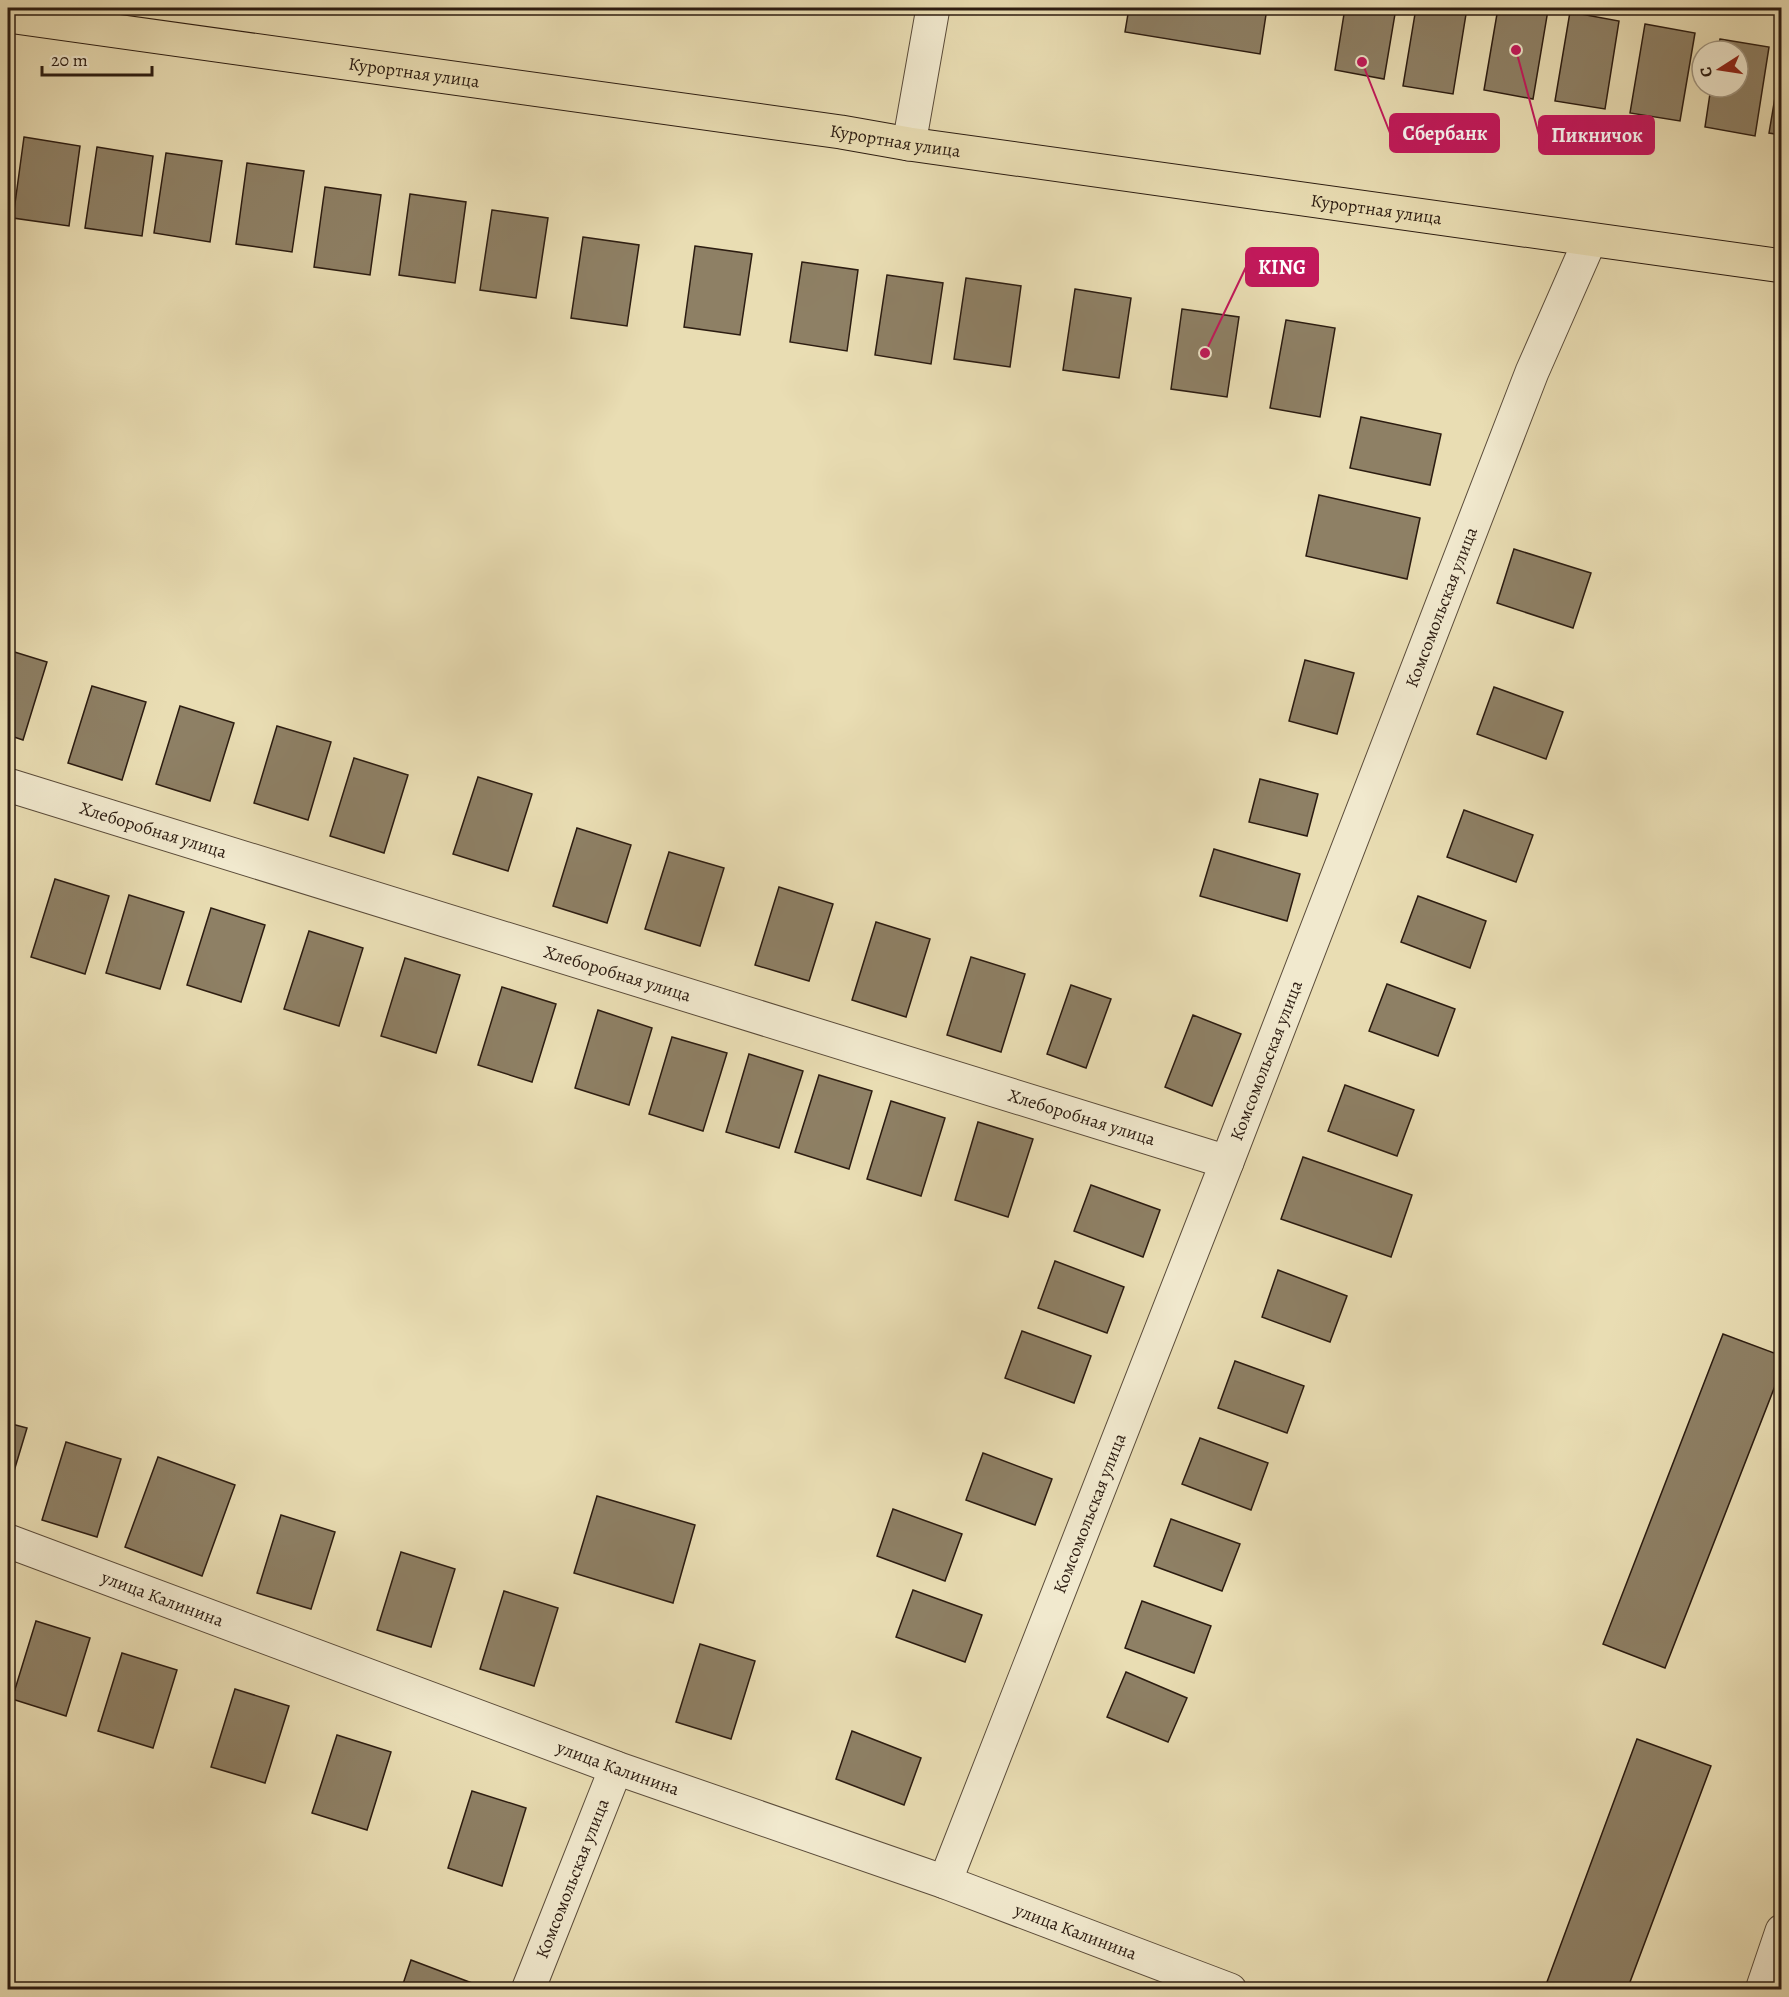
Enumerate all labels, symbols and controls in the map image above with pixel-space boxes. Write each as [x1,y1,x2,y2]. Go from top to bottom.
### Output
scale bar [42,39,152,77]
north arrow [1690,39,1750,99]
text: 20 m [51,48,88,72]
street label: Курортная улица [347,52,482,94]
text: С [1694,65,1718,79]
callout: Сбербанк [1390,114,1499,152]
callout: Пикничок [1539,116,1654,154]
street label: Курортная улица [828,119,963,163]
text: Сбербанк [1402,120,1488,147]
text: Пикничок [1551,122,1643,149]
street label: Курортная улица [1309,188,1444,230]
callout: KING [1246,248,1318,286]
text: KING [1258,254,1306,281]
street label: Комсомольская улица [1399,523,1483,691]
street label: Хлеборобная улица [77,796,230,864]
street label: Хлеборобная улица [541,939,695,1008]
street label: Комсомольская улица [1224,976,1308,1144]
street label: Хлеборобная улица [1005,1083,1159,1151]
street label: Комсомольская улица [1047,1429,1132,1597]
street label: улица Калинина [97,1565,228,1633]
street label: улица Калинина [553,1735,683,1801]
street label: Комсомольская улица [530,1794,615,1962]
street label: улица Калинина [1010,1897,1141,1966]

